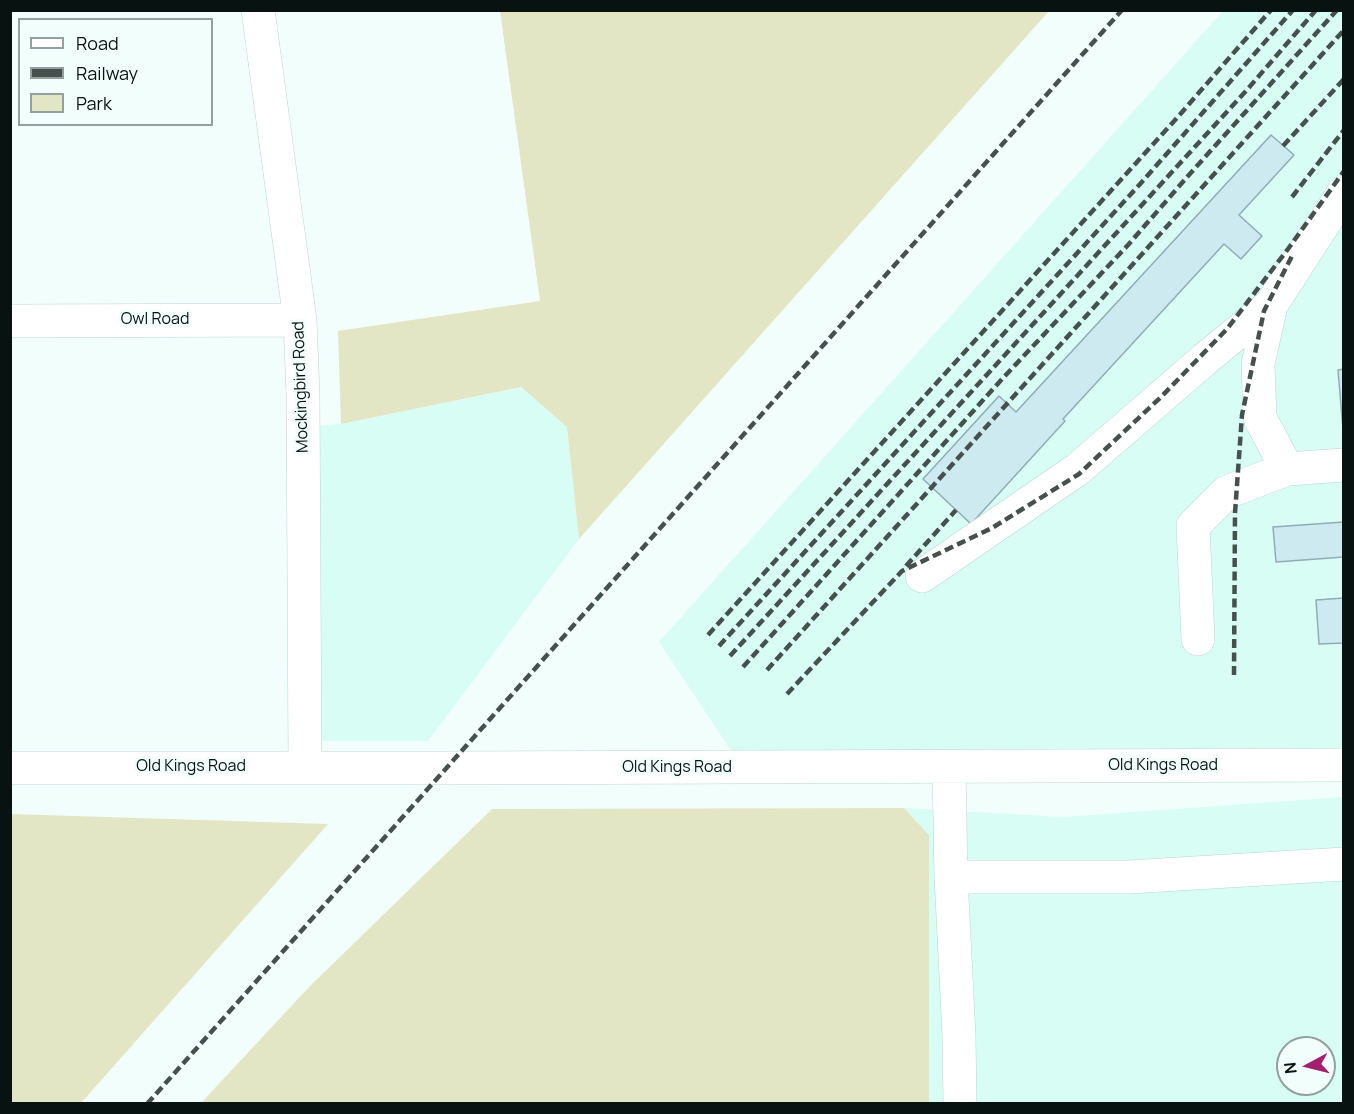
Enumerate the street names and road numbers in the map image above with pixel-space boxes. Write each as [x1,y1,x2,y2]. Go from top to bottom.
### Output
street label: Owl Road [121,310,189,330]
street label: Mockingbird Road [289,321,313,453]
street label: Old Kings Road [1108,756,1218,776]
street label: Old Kings Road [136,757,246,777]
street label: Old Kings Road [622,758,732,778]

